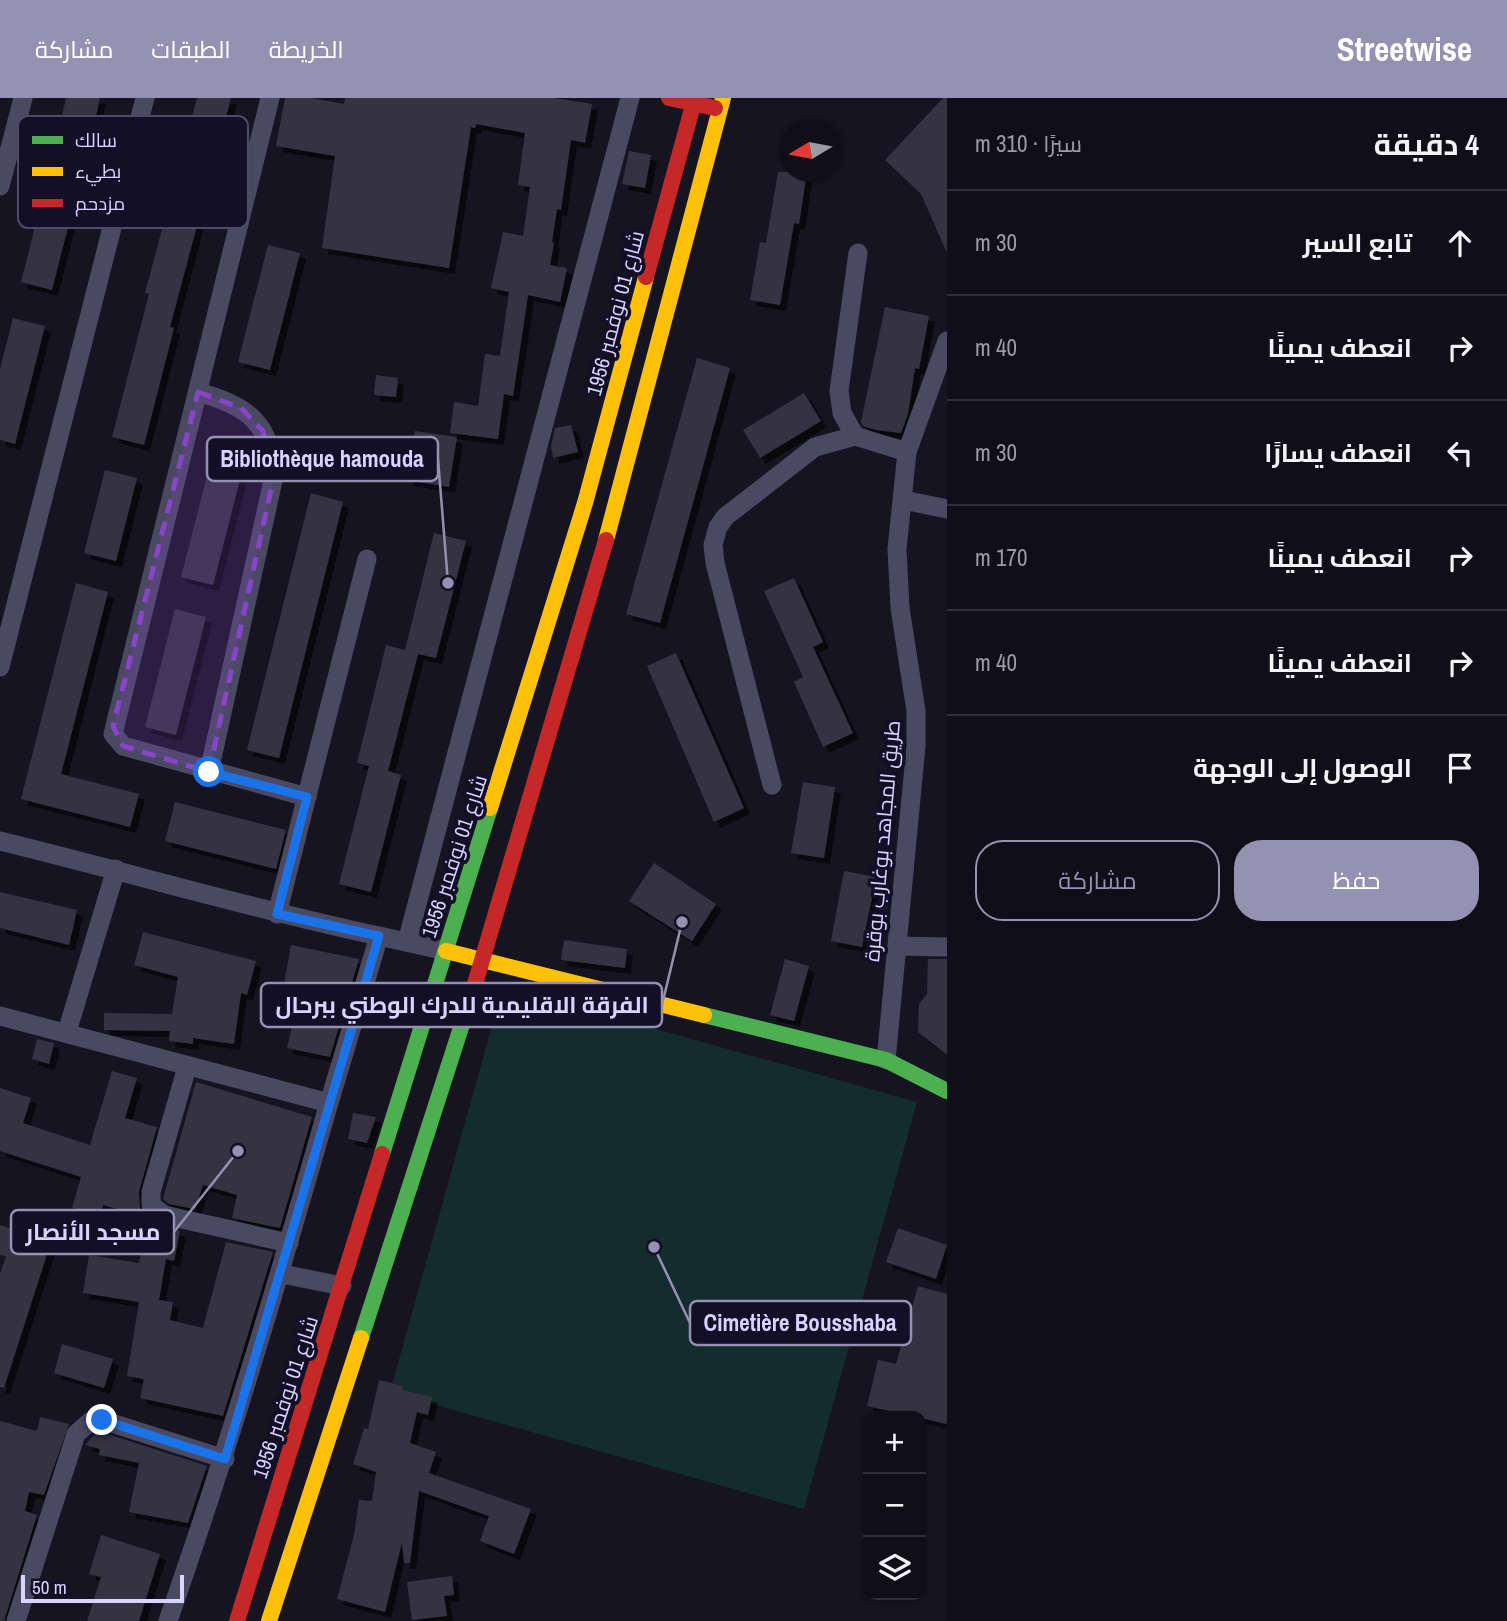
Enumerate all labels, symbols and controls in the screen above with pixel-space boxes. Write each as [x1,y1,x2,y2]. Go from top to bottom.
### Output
text: Streetwise [1337,27,1472,71]
text: مشاركة [35,33,113,65]
text: الطبقات [151,33,231,65]
text: الخريطة [269,33,344,65]
legend [18,116,248,228]
north arrow [779,119,842,182]
text: 4 دقيقة [1374,124,1479,164]
text: سالك [75,127,117,153]
text: سيرًا · 310 m [975,128,1082,159]
text: بطيء [75,158,121,186]
text: مزدحم [75,190,125,217]
icon: ahead [1441,224,1479,262]
text: تابع السير [1303,225,1412,260]
street label: شارع 01 نوفمبر 1956 [579,227,651,399]
text: 30 m [975,227,1017,258]
icon: right [1441,329,1479,367]
text: انعطف يمينًا [1267,330,1412,365]
text: 40 m [975,332,1017,363]
icon: left [1441,434,1479,472]
text: انعطف يسارًا [1264,435,1412,470]
callout: Bibliothèque hamouda [207,437,438,481]
text: 30 m [975,437,1017,468]
text: Bibliothèque hamouda [220,443,424,474]
icon: right [1441,539,1479,577]
text: انعطف يمينًا [1267,540,1412,575]
text: 170 m [975,542,1027,573]
icon: right [1441,644,1479,682]
text: انعطف يمينًا [1267,645,1412,680]
text: 40 m [975,647,1017,678]
street label: طريق المجاهد بوغارب بوقرة [857,719,907,963]
icon: arrive [1441,749,1479,787]
text: الوصول إلى الوجهة [1193,750,1412,785]
route start [193,756,224,787]
street label: شارع 01 نوفمبر 1956 [414,771,494,941]
button: مشاركة [975,840,1220,921]
button: حفظ [1234,840,1479,921]
callout: الفرقة الاقليمية للدرك الوطني ببرحال [261,983,662,1027]
text: الفرقة الاقليمية للدرك الوطني ببرحال [275,989,649,1024]
callout: مسجد الأنصار [11,1210,174,1254]
text: مسجد الأنصار [25,1216,160,1247]
callout: Cimetière Bousshaba [690,1301,911,1345]
text: Cimetière Bousshaba [704,1307,897,1338]
street label: شارع 01 نوفمبر 1956 [245,1312,325,1482]
route end [86,1404,117,1435]
map controls [863,1411,926,1600]
button: + [863,1411,926,1474]
button: − [863,1474,926,1537]
button: layers [863,1537,926,1600]
scale bar [21,1572,184,1604]
text: 50 m [32,1574,67,1600]

